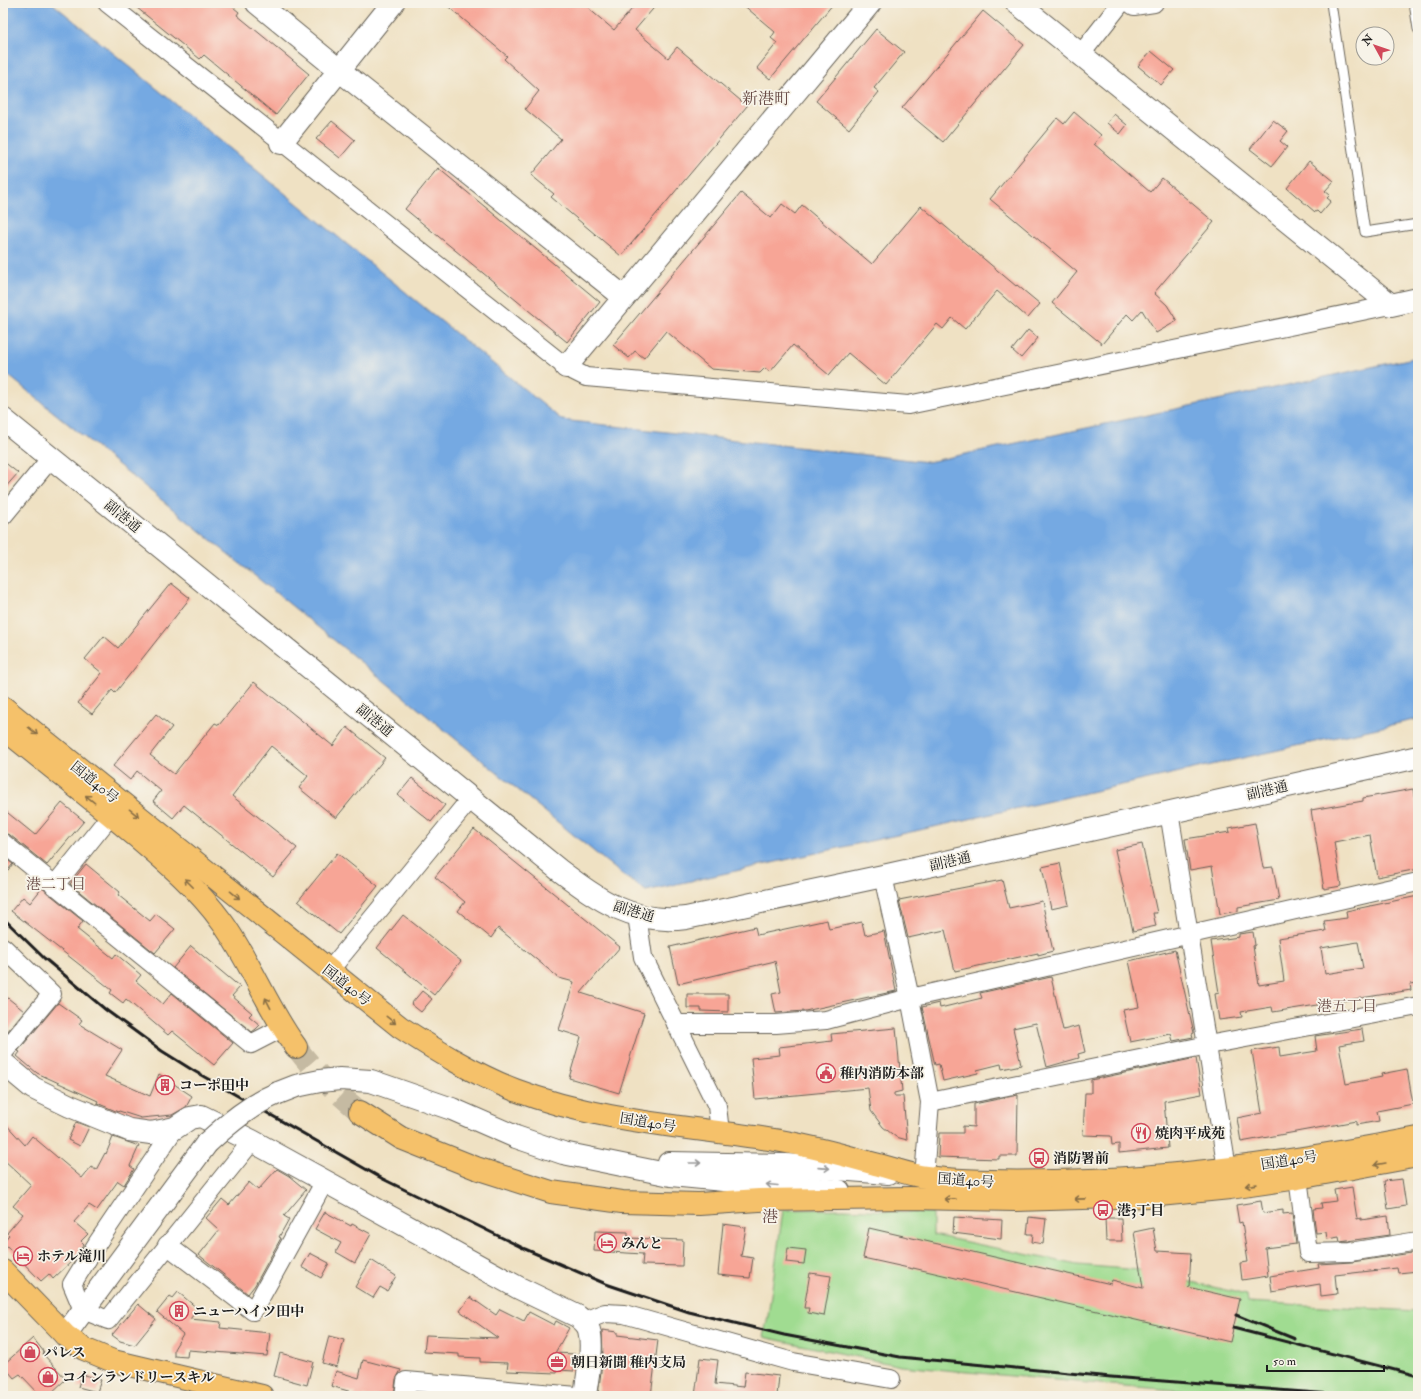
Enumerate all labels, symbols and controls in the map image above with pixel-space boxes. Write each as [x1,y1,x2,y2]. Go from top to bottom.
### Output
north arrow [1355,26,1395,66]
text: N [1359,31,1377,49]
district label: 新港町 [742,89,790,109]
street label: 副港通 [101,497,144,536]
street label: 副港通 [353,701,396,740]
one-way arrow [28,727,39,736]
street label: 国道40号 [67,758,122,807]
street label: 副港通 [1245,777,1289,803]
one-way arrow [85,794,96,803]
one-way arrow [129,809,140,818]
street label: 副港通 [928,848,972,874]
district label: 港二丁目 [26,875,86,894]
one-way arrow [184,878,194,888]
one-way arrow [230,891,240,900]
street label: 副港通 [611,897,656,926]
street label: 国道40号 [319,961,374,1010]
one-way arrow [264,997,271,1009]
district label: 港五丁目 [1317,997,1377,1016]
one-way arrow [386,1016,397,1024]
public building icon: 稚内消防本部 [815,1062,837,1084]
place label: 稚内消防本部 [840,1065,924,1082]
building icon: コーポ田中 [154,1074,176,1096]
place label: コーポ田中 [179,1077,249,1094]
street label: 国道40号 [619,1110,677,1135]
restaurant icon: 焼肉平成苑 [1130,1122,1152,1144]
place label: 焼肉平成苑 [1155,1125,1225,1142]
bus stop icon: 消防署前 [1028,1147,1050,1169]
street label: 国道40号 [1260,1148,1318,1173]
place label: 消防署前 [1053,1150,1109,1167]
one-way arrow [688,1159,701,1167]
one-way arrow [1374,1160,1387,1168]
one-way arrow [818,1164,831,1171]
street label: 国道40号 [937,1170,995,1191]
one-way arrow [766,1181,779,1189]
one-way arrow [1245,1181,1258,1189]
one-way arrow [944,1195,957,1202]
one-way arrow [1074,1195,1087,1203]
bus stop icon: 港3丁目 [1092,1199,1114,1221]
place label: 港3丁目 [1117,1202,1164,1219]
district label: 港 [762,1207,778,1227]
hotel icon: みんと [596,1232,618,1254]
place label: みんと [621,1235,663,1252]
hotel icon: ホテル滝川 [12,1245,34,1267]
place label: ホテル滝川 [37,1248,106,1265]
building icon: ニューハイツ田中 [168,1300,190,1322]
place label: ニューハイツ田中 [193,1303,304,1320]
shop icon: パレス [19,1341,41,1363]
place label: パレス [44,1344,86,1361]
scale bar [1267,1347,1384,1373]
office icon: 朝日新聞 稚内支局 [546,1351,568,1373]
place label: 朝日新聞 稚内支局 [571,1354,686,1371]
text: 50 m [1273,1354,1297,1369]
shop icon: コインランドリースキル [37,1366,59,1388]
place label: コインランドリースキル [62,1369,215,1386]

